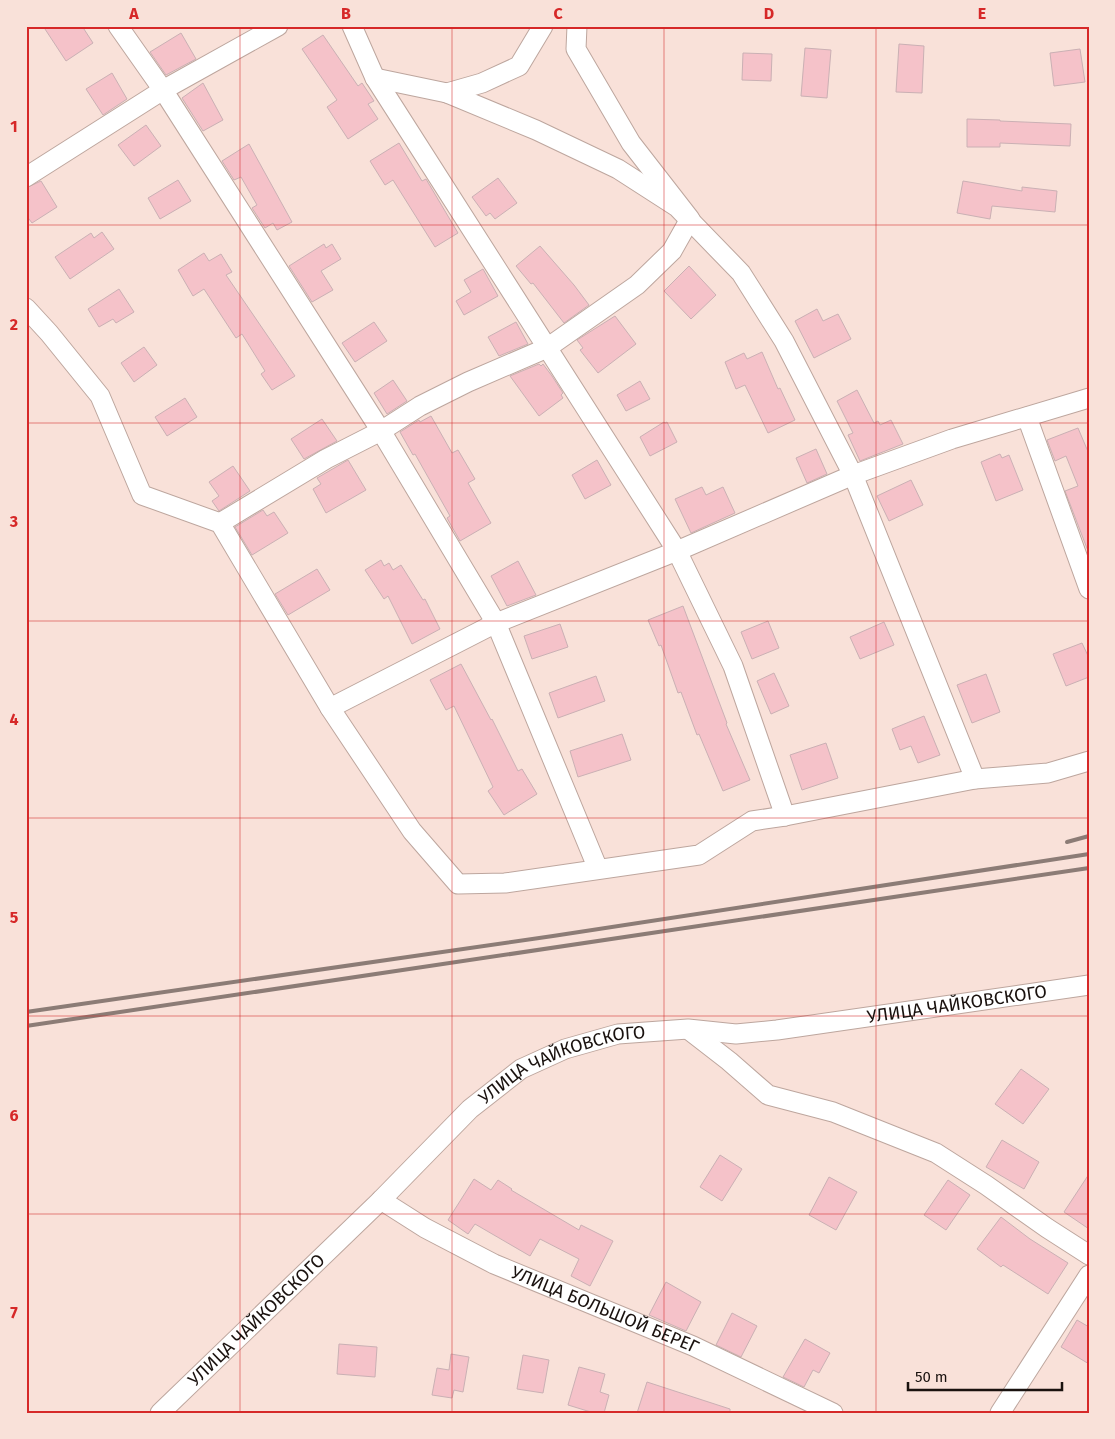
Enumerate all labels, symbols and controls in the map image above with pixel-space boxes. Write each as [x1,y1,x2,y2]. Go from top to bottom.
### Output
text: A [128,4,139,23]
text: B [341,4,351,23]
text: C [553,4,563,23]
text: D [764,4,774,23]
text: E [978,4,986,23]
text: 1 [10,117,18,136]
text: 2 [10,315,18,334]
text: 3 [9,512,18,531]
text: 4 [9,710,19,729]
text: 5 [10,908,19,927]
street label: УЛИЦА ЧАЙКОВСКОГО [866,980,1048,1028]
street label: УЛИЦА ЧАЙКОВСКОГО [474,1021,646,1109]
text: 6 [9,1106,19,1125]
street label: УЛИЦА ЧАЙКОВСКОГО [184,1249,329,1391]
street label: УЛИЦА БОЛЬШОЙ БЕРЕГ [508,1261,702,1358]
text: 7 [10,1303,18,1322]
scale bar [908,1359,1061,1391]
text: 50 m [915,1368,948,1386]

